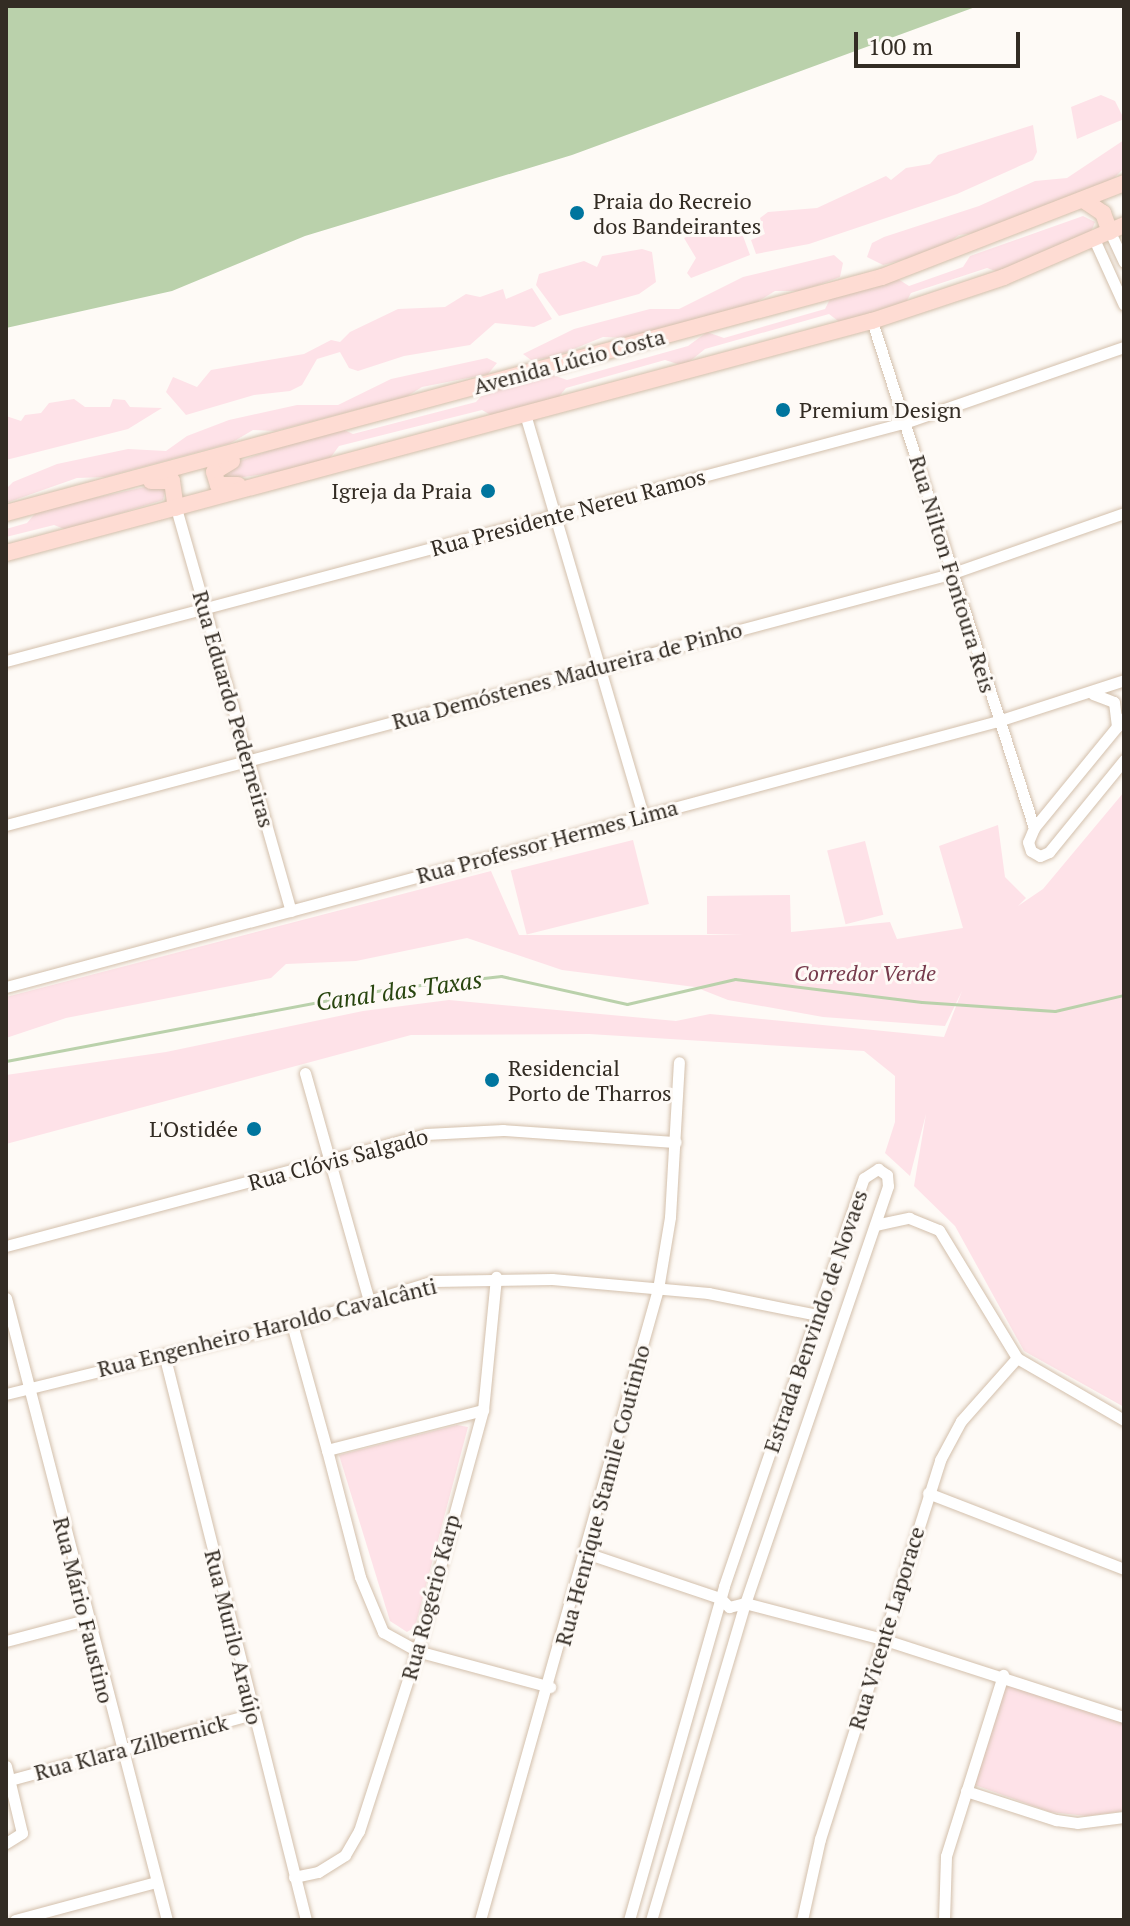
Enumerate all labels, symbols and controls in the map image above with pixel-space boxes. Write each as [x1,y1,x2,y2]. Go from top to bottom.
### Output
scale bar [858,16,1024,66]
text: 100 m [868,30,933,62]
place label: Praia do Recreio dos Bandeirantes [593,187,761,238]
marker: Praia do Recreio dos Bandeirantes [568,204,586,222]
street label: Avenida Lúcio Costa [470,323,668,399]
place label: Premium Design [799,397,962,423]
marker: Premium Design [774,401,792,419]
street label: Rua Nilton Fontoura Reis [904,452,1002,696]
street label: Rua Presidente Nereu Ramos [428,463,708,561]
place label: Igreja da Praia [331,478,472,504]
marker: Igreja da Praia [479,482,497,500]
street label: Rua Eduardo Pederneiras [188,588,280,830]
street label: Rua Demóstenes Madureira de Pinho [389,616,745,734]
street label: Rua Professor Hermes Lima [414,793,680,889]
park label: Corredor Verde [794,960,936,986]
water label: Canal das Taxas [314,965,484,1017]
place label: Residencial Porto de Tharros [508,1054,672,1106]
marker: Residencial Porto de Tharros [483,1071,501,1089]
place label: L'Ostidée [149,1116,238,1142]
marker: L'Ostidée [245,1120,263,1138]
street label: Rua Clóvis Salgado [245,1122,431,1196]
street label: Estrada Benvindo de Novaes [758,1186,872,1456]
street label: Rua Engenheiro Haroldo Cavalcânti [95,1272,439,1382]
street label: Rua Henrique Stamile Coutinho [549,1342,655,1648]
street label: Rua Rogério Karp [395,1511,465,1683]
street label: Rua Mário Faustino [48,1514,120,1706]
street label: Rua Vicente Laporace [842,1523,930,1733]
street label: Rua Murilo Araújo [199,1547,269,1727]
street label: Rua Klara Zilbernick [31,1708,231,1786]

